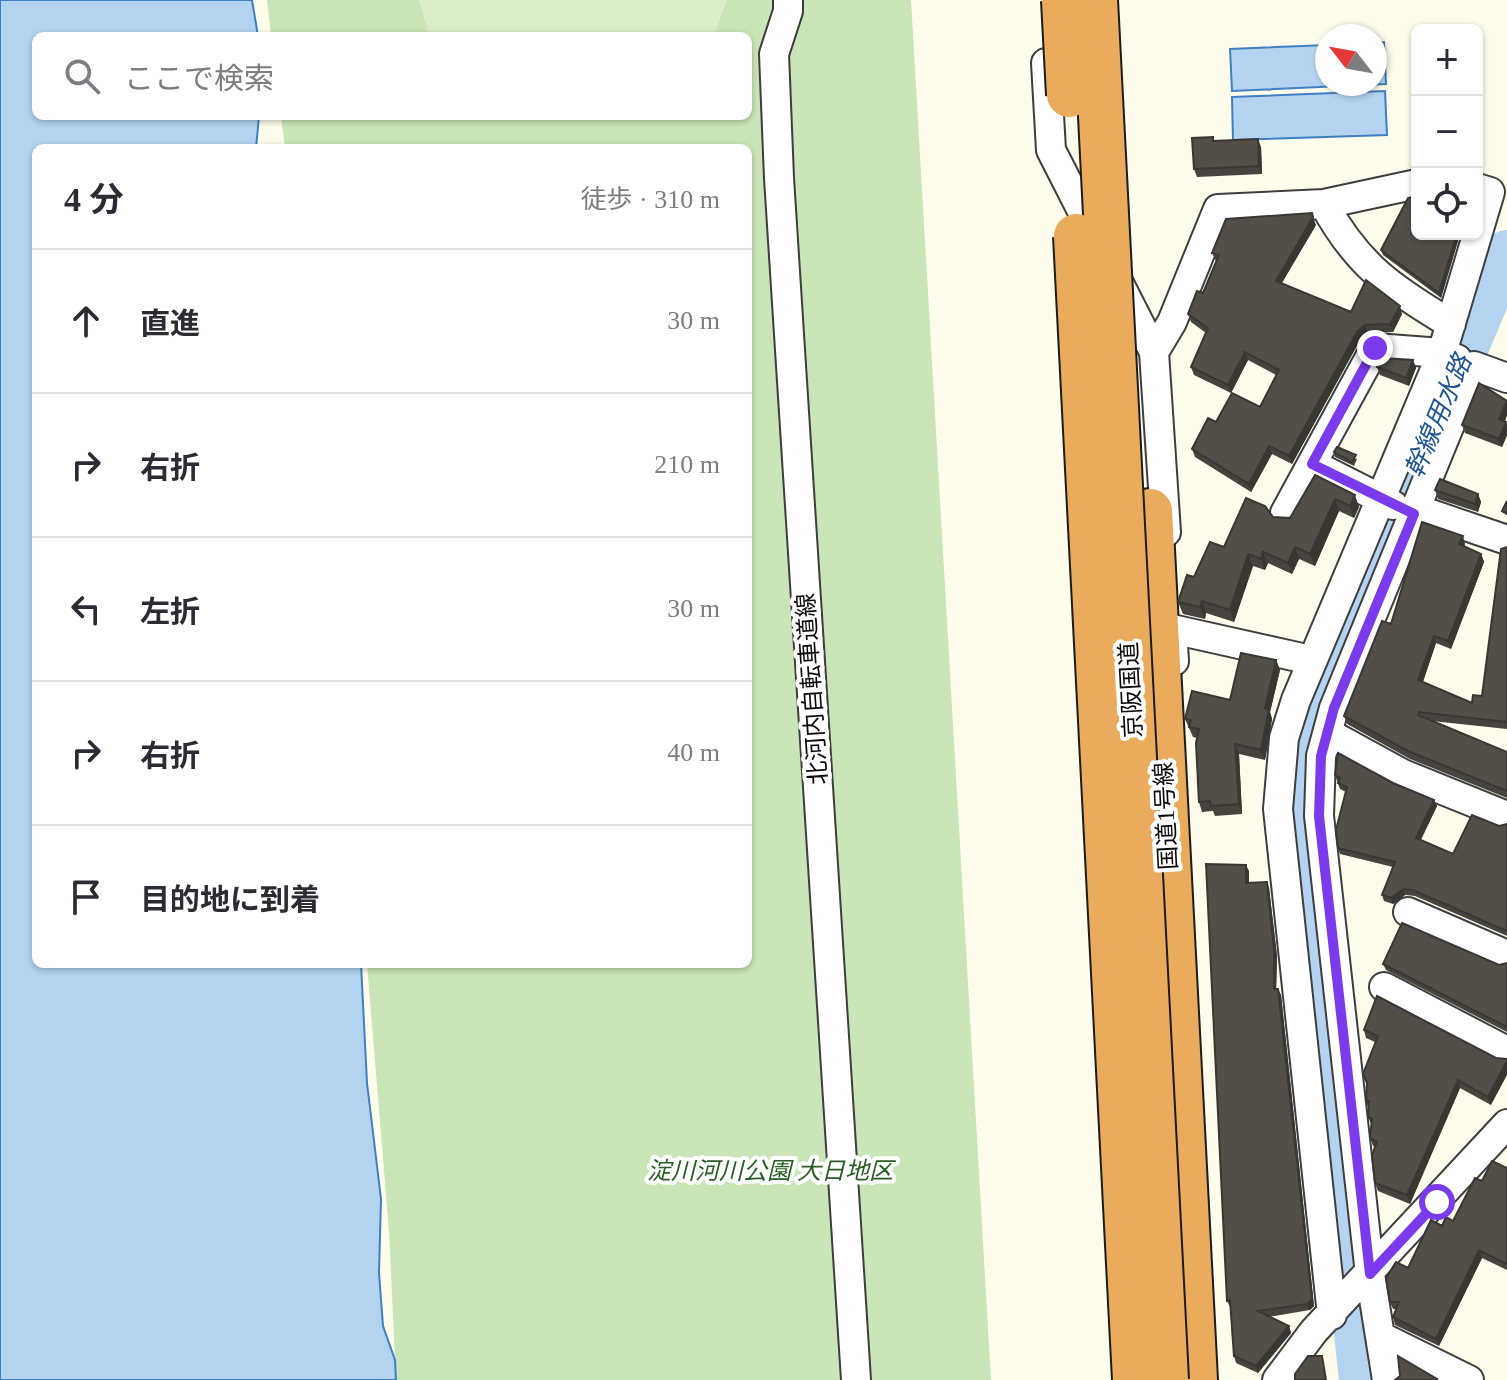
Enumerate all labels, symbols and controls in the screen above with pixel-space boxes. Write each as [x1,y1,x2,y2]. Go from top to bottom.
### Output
north arrow [1315,24,1387,96]
map controls [1411,24,1483,240]
button: + [1411,24,1483,96]
search box [32,32,752,120]
icon: search [60,54,104,98]
text: ここで検索 [124,62,274,95]
button: − [1411,96,1483,168]
button: locate [1411,168,1483,240]
text: 4 分 [64,181,124,218]
text: 徒歩 · 310 m [581,185,720,214]
icon: ahead [64,299,108,343]
text: 30 m [667,306,720,335]
text: 直進 [140,307,200,340]
route end [1357,330,1393,366]
water label: 幹線用水路 [1400,349,1478,482]
icon: right [64,443,108,487]
text: 210 m [654,450,720,479]
text: 右折 [140,451,200,484]
icon: left [64,587,108,631]
street label: 北河内自転車道線 [792,592,832,786]
text: 30 m [667,594,720,623]
text: 左折 [140,595,200,628]
street label: 京阪国道 [1116,641,1146,739]
icon: right [64,731,108,775]
text: 40 m [667,738,720,767]
text: 右折 [140,739,200,772]
street label: 国道1号線 [1150,761,1182,871]
icon: arrive [64,875,108,919]
text: 目的地に到着 [140,883,320,916]
park label: 淀川河川公園 大日地区 [647,1158,896,1184]
route start [1419,1184,1455,1220]

